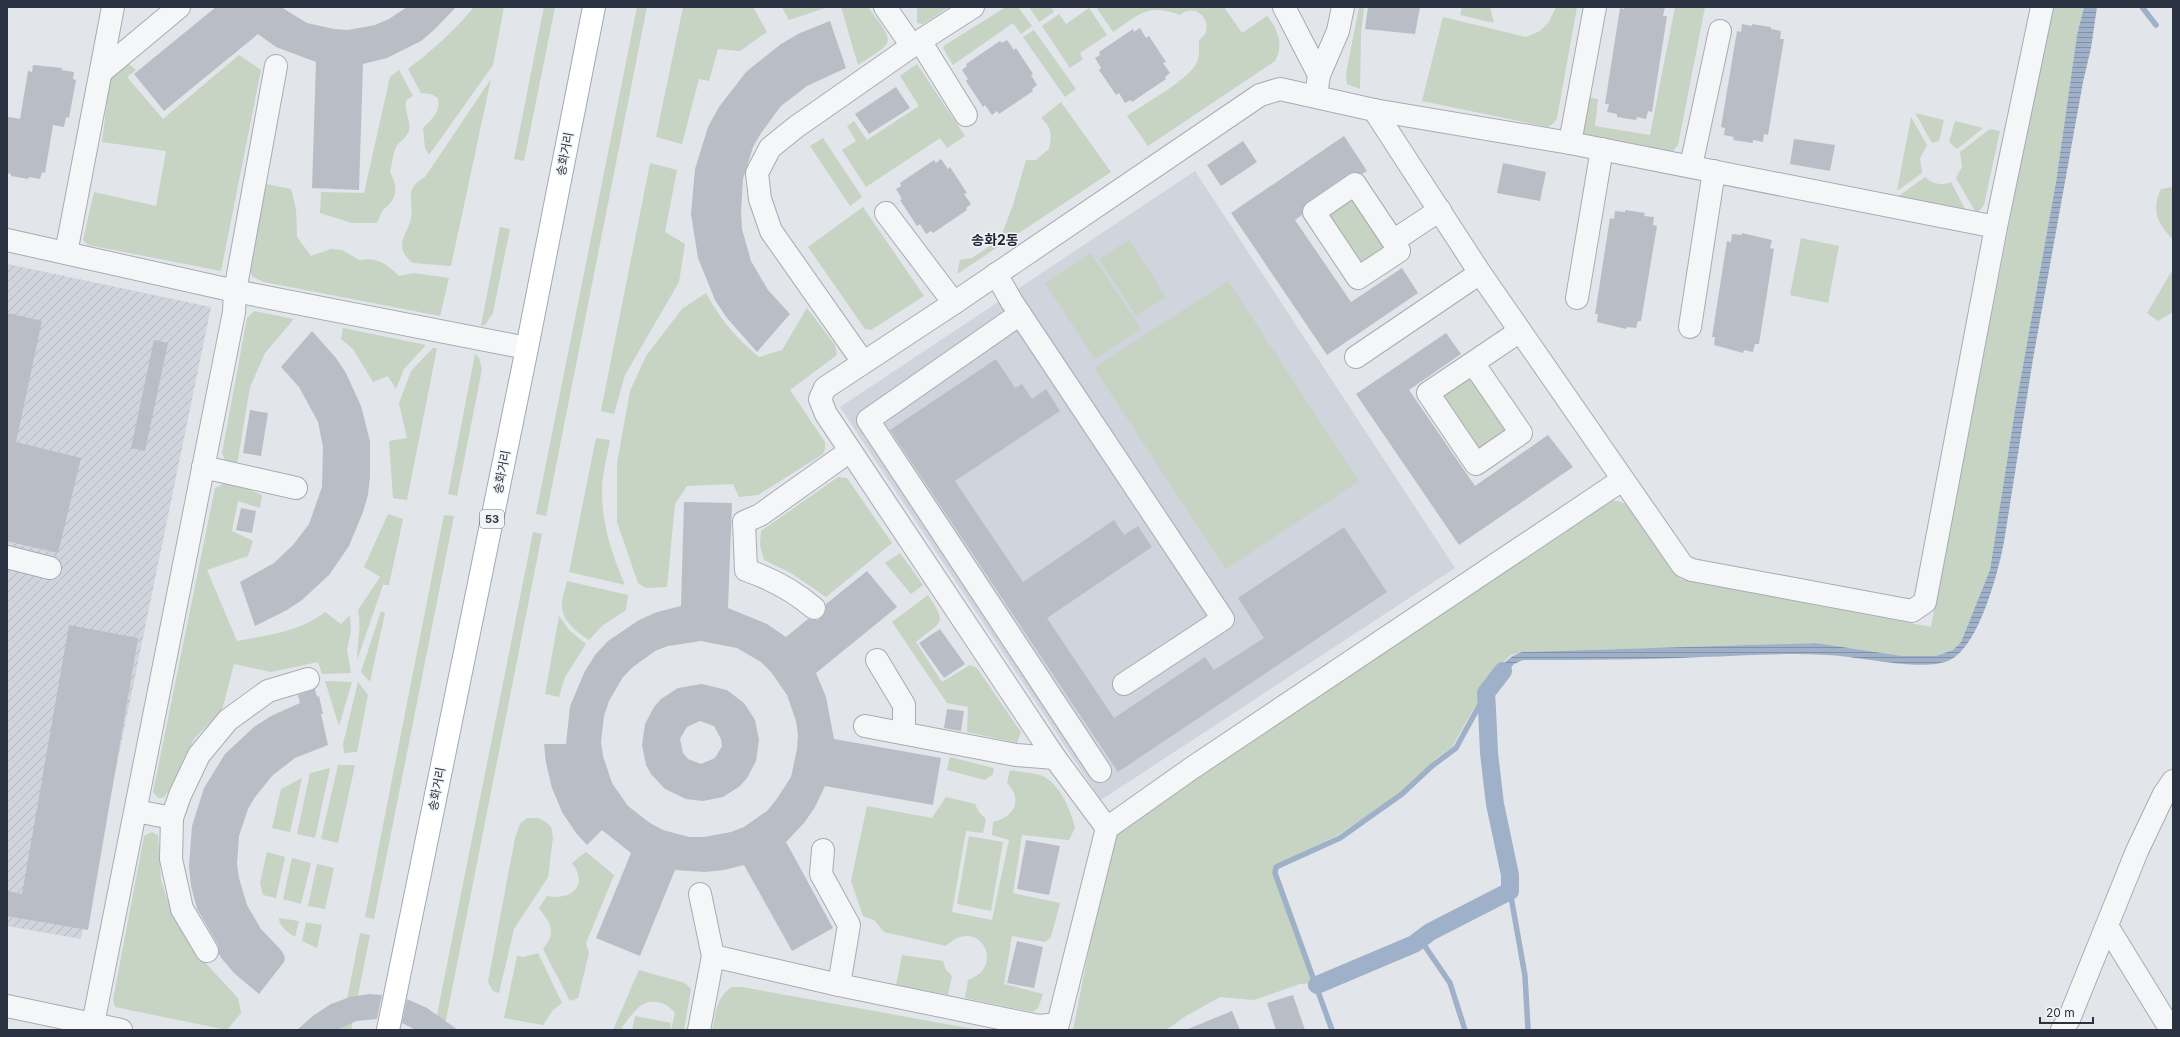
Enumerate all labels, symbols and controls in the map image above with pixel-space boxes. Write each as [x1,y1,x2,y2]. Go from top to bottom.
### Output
street label: 송화거리 [553,131,576,177]
district label: 송화2동 [971,231,1019,248]
street label: 송화거리 [490,449,513,495]
road number: 53 [480,510,504,528]
street label: 송화거리 [425,766,448,812]
scale bar [2040,999,2093,1025]
text: 20 m [2046,1005,2075,1020]

